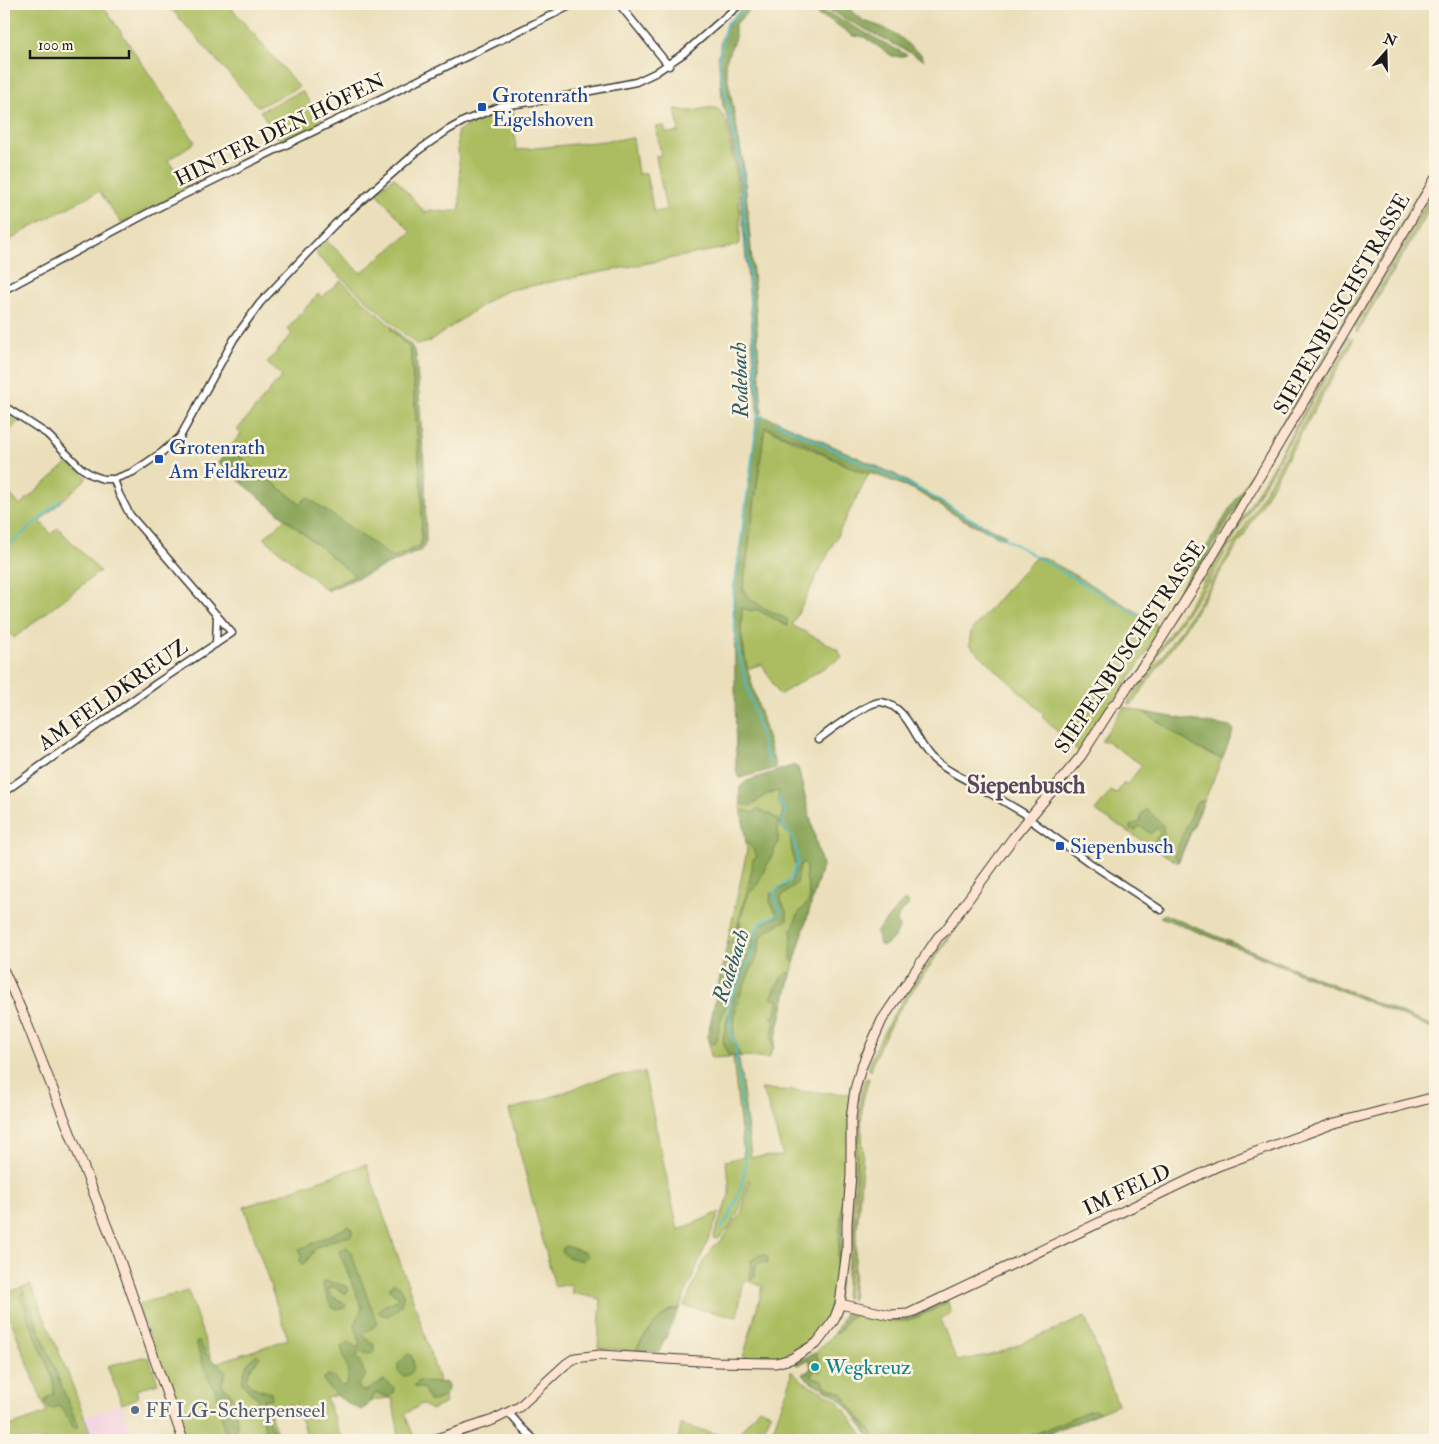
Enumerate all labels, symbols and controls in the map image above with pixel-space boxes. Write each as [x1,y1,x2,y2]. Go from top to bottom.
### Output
scale bar [30,28,129,60]
north arrow [1362,28,1412,78]
text: N [1381,30,1400,51]
text: 100 m [38,36,74,55]
street label: HINTER DEN HÖFEN [170,67,390,193]
place label: Grotenrath Eigelshoven [492,82,594,133]
marker: Grotenrath Eigelshoven [476,101,488,113]
street label: SIEPENBUSCHSTRASSE [1268,189,1416,419]
water label: Rodebach [725,341,755,419]
place label: Grotenrath Am Feldkreuz [168,434,288,485]
marker: Grotenrath Am Feldkreuz [153,453,165,465]
street label: SIEPENBUSCHSTRASSE [1049,535,1211,759]
street label: AM FELDKREUZ [32,633,193,757]
district label: Siepenbusch [967,770,1086,801]
place label: Siepenbusch [1070,833,1174,860]
marker: Siepenbusch [1054,840,1066,852]
water label: Rodebach [706,925,756,1007]
street label: IM FELD [1079,1158,1175,1222]
place label: Wegkreuz [824,1354,911,1381]
marker: Wegkreuz [809,1361,821,1373]
place label: FF LG-Scherpenseel [145,1397,326,1424]
marker: FF LG-Scherpenseel [129,1404,141,1416]

